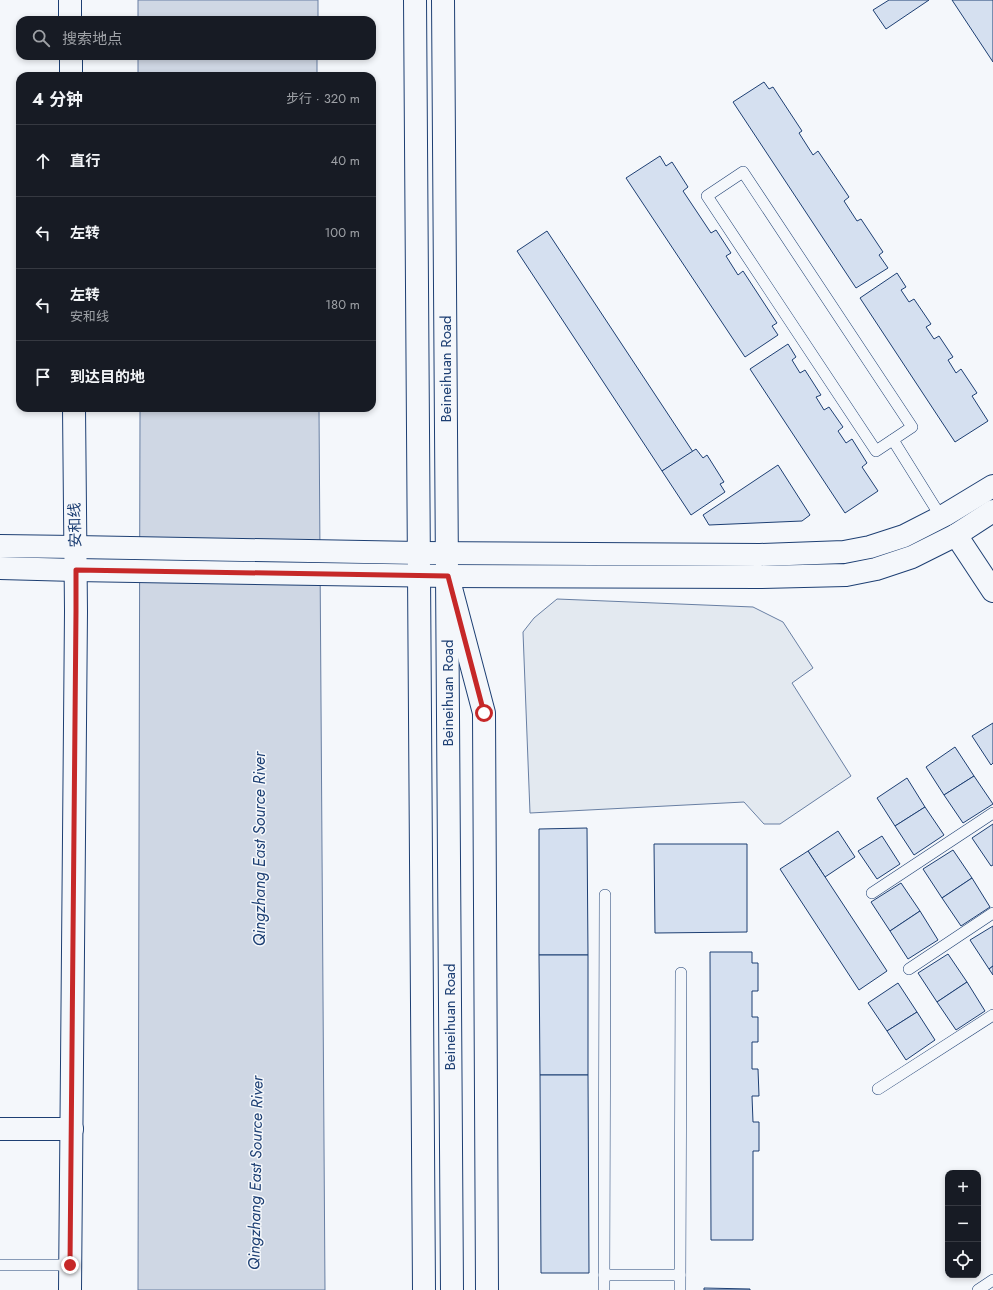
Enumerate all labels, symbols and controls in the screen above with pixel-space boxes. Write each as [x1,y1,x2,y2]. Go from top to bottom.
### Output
search box [16,16,376,60]
icon: search [30,27,52,49]
text: 搜索地点 [62,28,122,50]
text: 4 分钟 [32,87,83,111]
text: 步行 · 320 m [286,89,360,108]
icon: ahead [32,150,54,172]
text: 直行 [70,150,100,172]
text: 40 m [331,151,360,170]
icon: left [32,222,54,244]
text: 左转 [70,222,100,244]
text: 100 m [325,223,360,242]
text: 左转 [70,284,100,306]
icon: left [32,294,54,316]
text: 180 m [325,295,360,314]
text: 安和线 [70,307,109,326]
street label: Beineihuan Road [435,315,457,423]
icon: arrive [32,366,54,388]
text: 到达目的地 [70,366,145,388]
street label: 安和线 [64,502,86,548]
street label: Beineihuan Road [437,639,459,747]
route start [475,704,493,722]
water label: Qingzhang East Source River [248,750,271,946]
street label: Beineihuan Road [439,963,461,1071]
water label: Qingzhang East Source River [242,1074,269,1270]
map controls [945,1170,981,1278]
button: + [945,1170,981,1206]
button: − [945,1206,981,1242]
button: locate [945,1242,981,1278]
route end [61,1256,79,1274]

